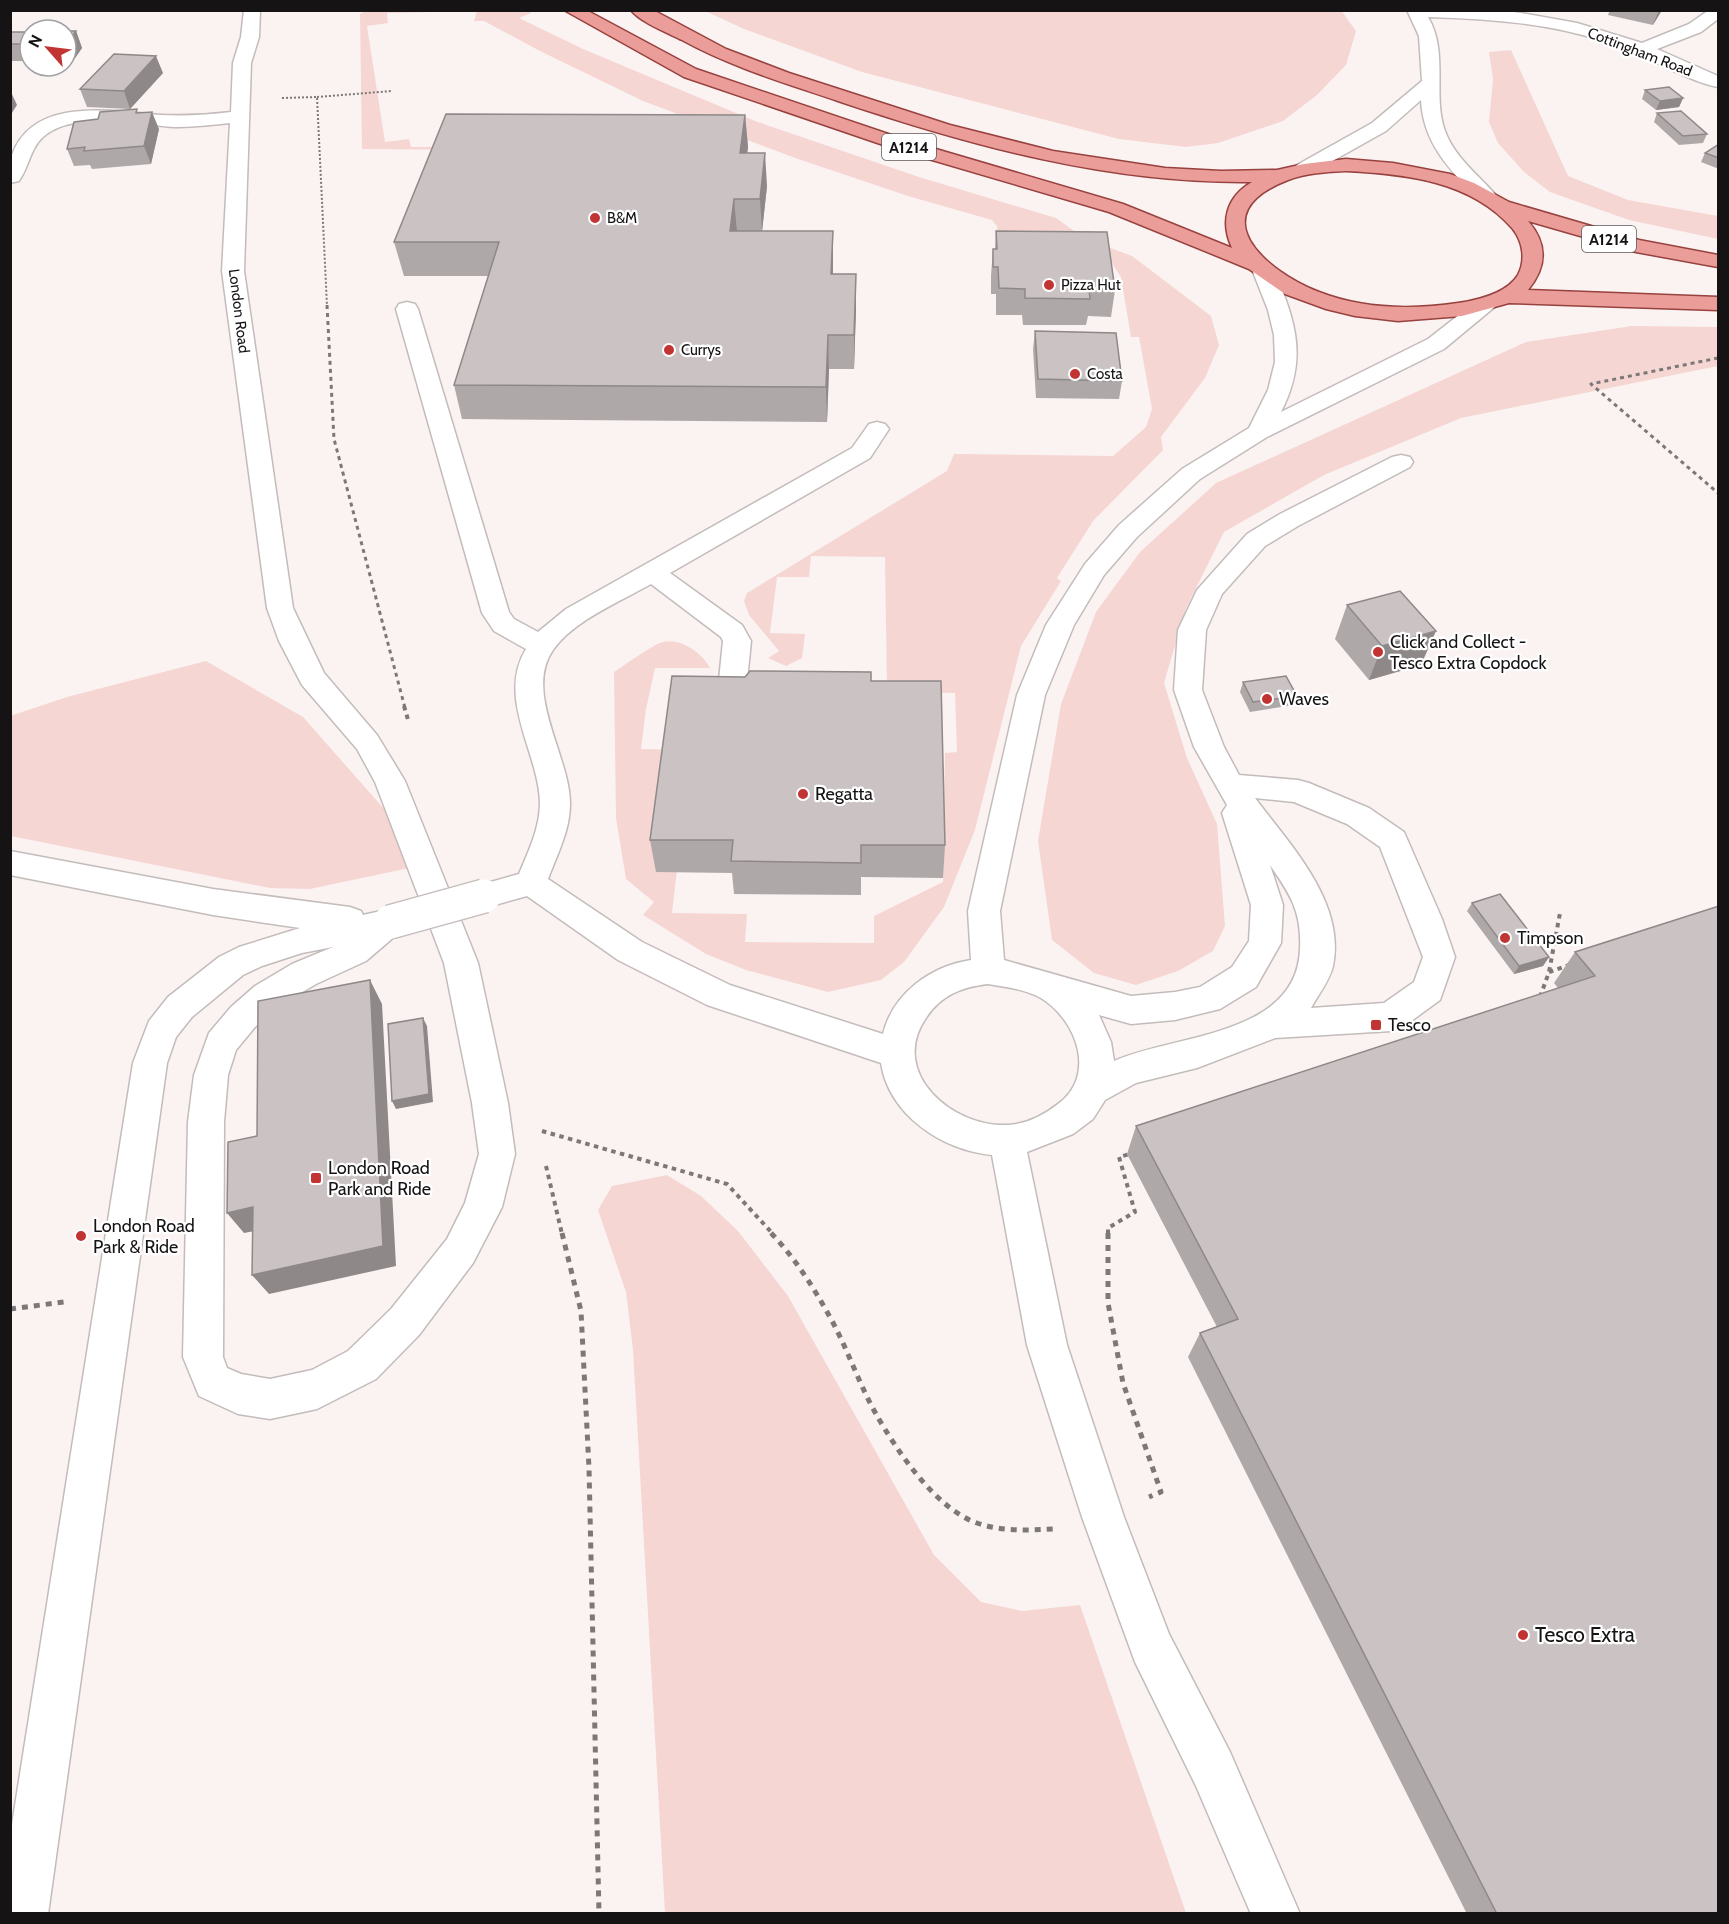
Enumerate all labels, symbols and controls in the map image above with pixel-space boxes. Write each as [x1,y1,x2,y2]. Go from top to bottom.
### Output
north arrow [18,18,78,78]
street label: Cottingham Road [1585,24,1695,80]
text: N [24,32,46,51]
road number: A1214 [882,134,936,160]
place label: B&M [607,209,637,227]
marker: B&M [588,211,602,225]
road number: A1214 [1582,226,1636,252]
street label: London Road [225,268,253,354]
place label: Pizza Hut [1061,276,1121,294]
marker: Pizza Hut [1042,278,1056,292]
place label: Currys [681,341,721,359]
marker: Currys [662,343,676,357]
place label: Costa [1087,365,1124,383]
marker: Costa [1068,367,1082,381]
place label: Click and Collect - Tesco Extra Copdock [1390,631,1547,674]
marker: Click and Collect - Tesco Extra Copdock [1371,645,1385,659]
place label: Waves [1279,688,1329,710]
marker: Waves [1260,692,1274,706]
place label: Regatta [815,783,873,805]
marker: Regatta [796,787,810,801]
place label: Timpson [1517,927,1583,949]
marker: Timpson [1498,931,1512,945]
place label: Tesco [1388,1014,1431,1036]
marker: Tesco [1369,1018,1383,1032]
place label: London Road Park and Ride [328,1157,431,1200]
marker: London Road Park and Ride [309,1171,323,1185]
place label: London Road Park & Ride [93,1215,195,1258]
marker: London Road Park & Ride [74,1229,88,1243]
place label: Tesco Extra [1535,1622,1635,1647]
marker: Tesco Extra [1516,1628,1530,1642]

